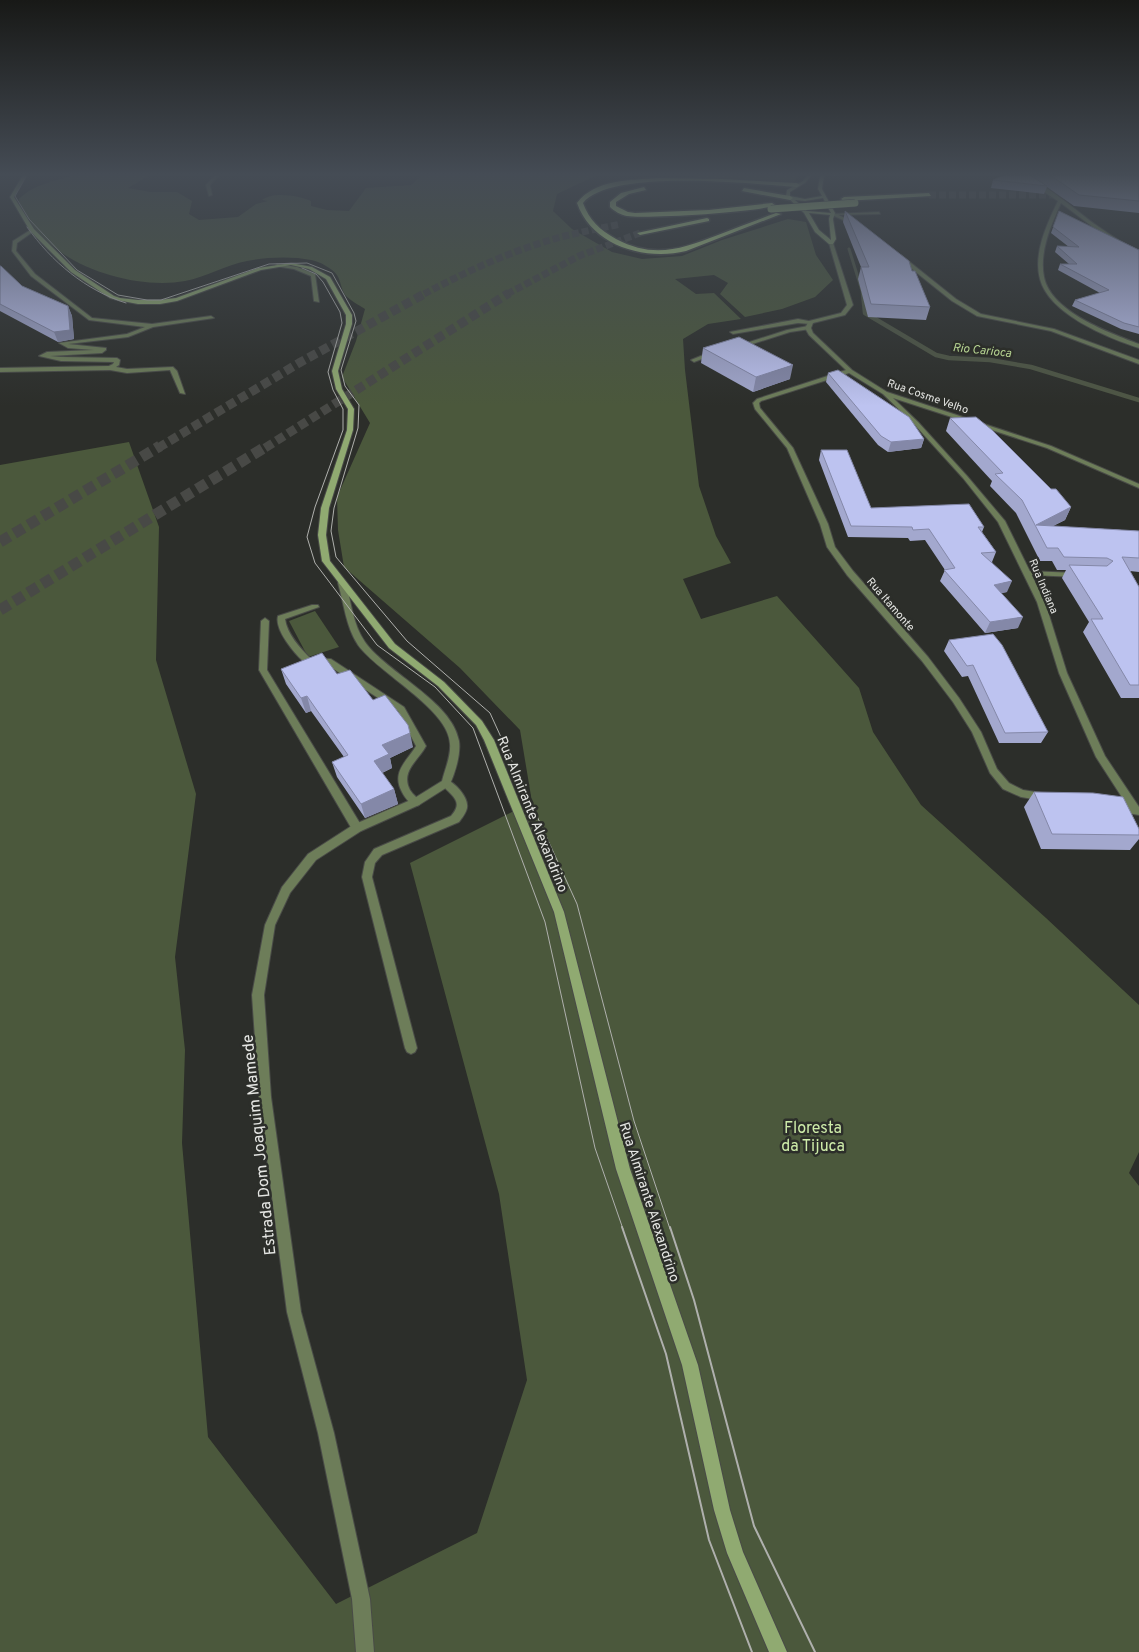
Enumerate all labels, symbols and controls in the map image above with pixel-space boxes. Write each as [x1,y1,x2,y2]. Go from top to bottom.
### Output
water label: Rio Carioca [952,340,1013,362]
street label: Rua Cosme Velho [885,376,970,417]
street label: Rua Indiana [1025,557,1061,616]
street label: Rua Itamonte [863,575,917,634]
street label: Rua Almirante Alexandrino [492,734,571,895]
street label: Estrada Dom Joaquim Mamede [238,1033,282,1256]
park label: Floresta da Tijuca [781,1119,845,1157]
street label: Rua Almirante Alexandrino [615,1120,683,1285]

